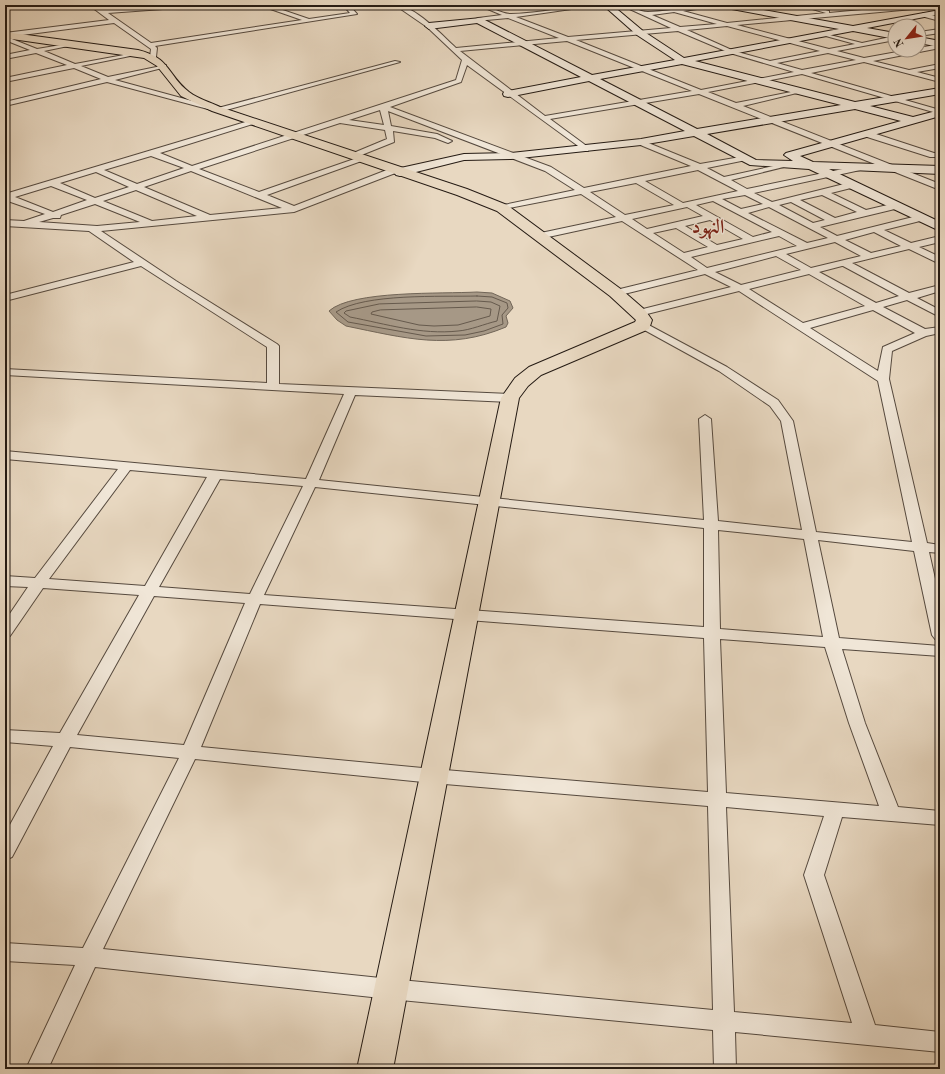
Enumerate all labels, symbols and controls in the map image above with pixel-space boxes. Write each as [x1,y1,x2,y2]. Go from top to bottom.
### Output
north arrow [887,18,927,58]
text: N [892,35,907,49]
district label: النهود [692,217,724,240]

